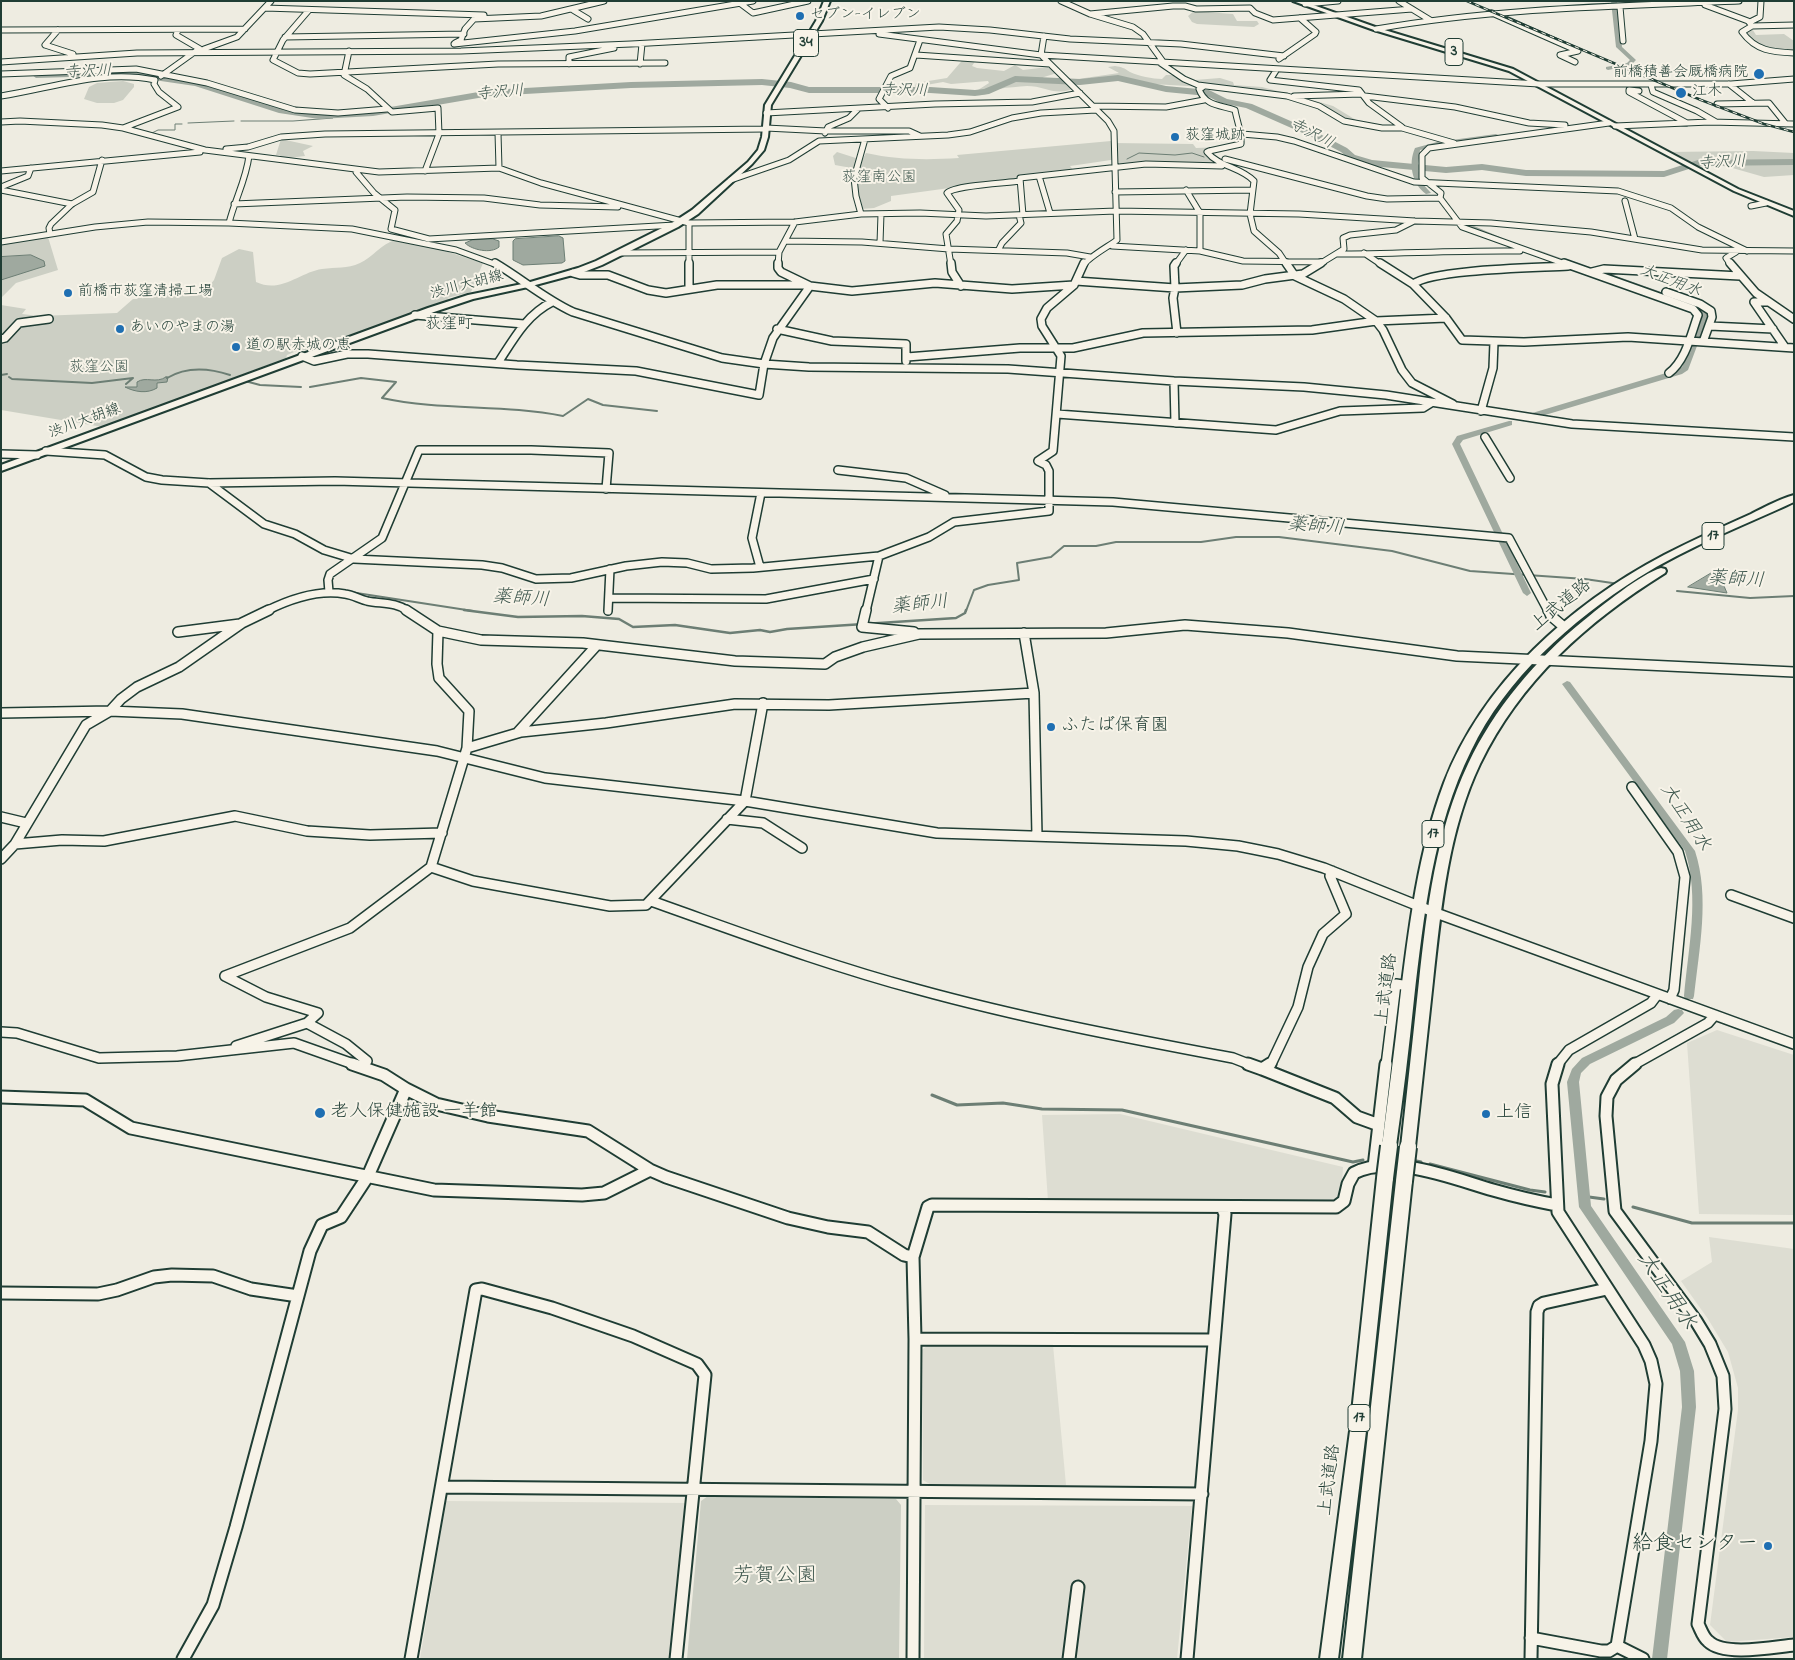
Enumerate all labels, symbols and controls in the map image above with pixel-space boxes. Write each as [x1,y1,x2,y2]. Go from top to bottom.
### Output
place label: セブン-イレブン [810,7,921,25]
marker: セブン-イレブン [794,10,806,22]
road number: 34 [794,29,818,56]
road number: 3 [1445,38,1463,66]
water label: 寺沢川 [64,63,112,83]
place label: 前橋積善会厩橋病院 [1613,65,1748,83]
marker: 前橋積善会厩橋病院 [1752,67,1766,81]
water label: 寺沢川 [475,82,525,106]
water label: 寺沢川 [880,82,928,102]
place label: 江木 [1692,84,1722,102]
marker: 江木 [1674,86,1688,100]
water label: 寺沢川 [1285,116,1337,154]
place label: 荻窪城跡 [1185,128,1245,146]
marker: 荻窪城跡 [1169,131,1181,143]
water label: 寺沢川 [1698,153,1746,175]
park label: 荻窪南公園 [842,170,916,188]
water label: 大正用水 [1637,262,1703,302]
street label: 渋川大胡線 [428,268,506,304]
place label: 前橋市荻窪清掃工場 [78,284,213,302]
marker: 前橋市荻窪清掃工場 [62,287,74,299]
district label: 荻窪町 [425,315,473,335]
place label: あいのやまの湯 [130,320,235,338]
marker: あいのやまの湯 [114,323,126,335]
place label: 道の駅赤城の恵 [246,338,351,356]
marker: 道の駅赤城の恵 [230,341,242,353]
park label: 荻窪公園 [69,360,129,378]
street label: 渋川大胡線 [47,401,123,443]
water label: 薬師川 [1287,514,1345,542]
road number: 17 [1702,522,1724,550]
water label: 薬師川 [1707,568,1765,594]
street label: 上武道路 [1527,575,1597,637]
water label: 薬師川 [492,587,550,613]
water label: 薬師川 [890,592,950,620]
place label: ふたば保育園 [1061,716,1169,738]
marker: ふたば保育園 [1045,721,1057,733]
water label: 大正用水 [1654,780,1714,856]
road number: 17 [1422,821,1444,848]
street label: 上武道路 [1373,952,1403,1026]
place label: 老人保健施設 一羊館 [331,1102,497,1124]
place label: 上信 [1496,1103,1532,1125]
marker: 老人保健施設 一羊館 [313,1106,327,1120]
marker: 上信 [1480,1108,1492,1120]
water label: 大正用水 [1629,1248,1701,1336]
road number: 17 [1348,1405,1370,1432]
street label: 上武道路 [1316,1443,1346,1517]
place label: 給食センター [1632,1533,1758,1559]
marker: 給食センター [1762,1540,1774,1552]
park label: 芳賀公園 [733,1565,817,1591]

